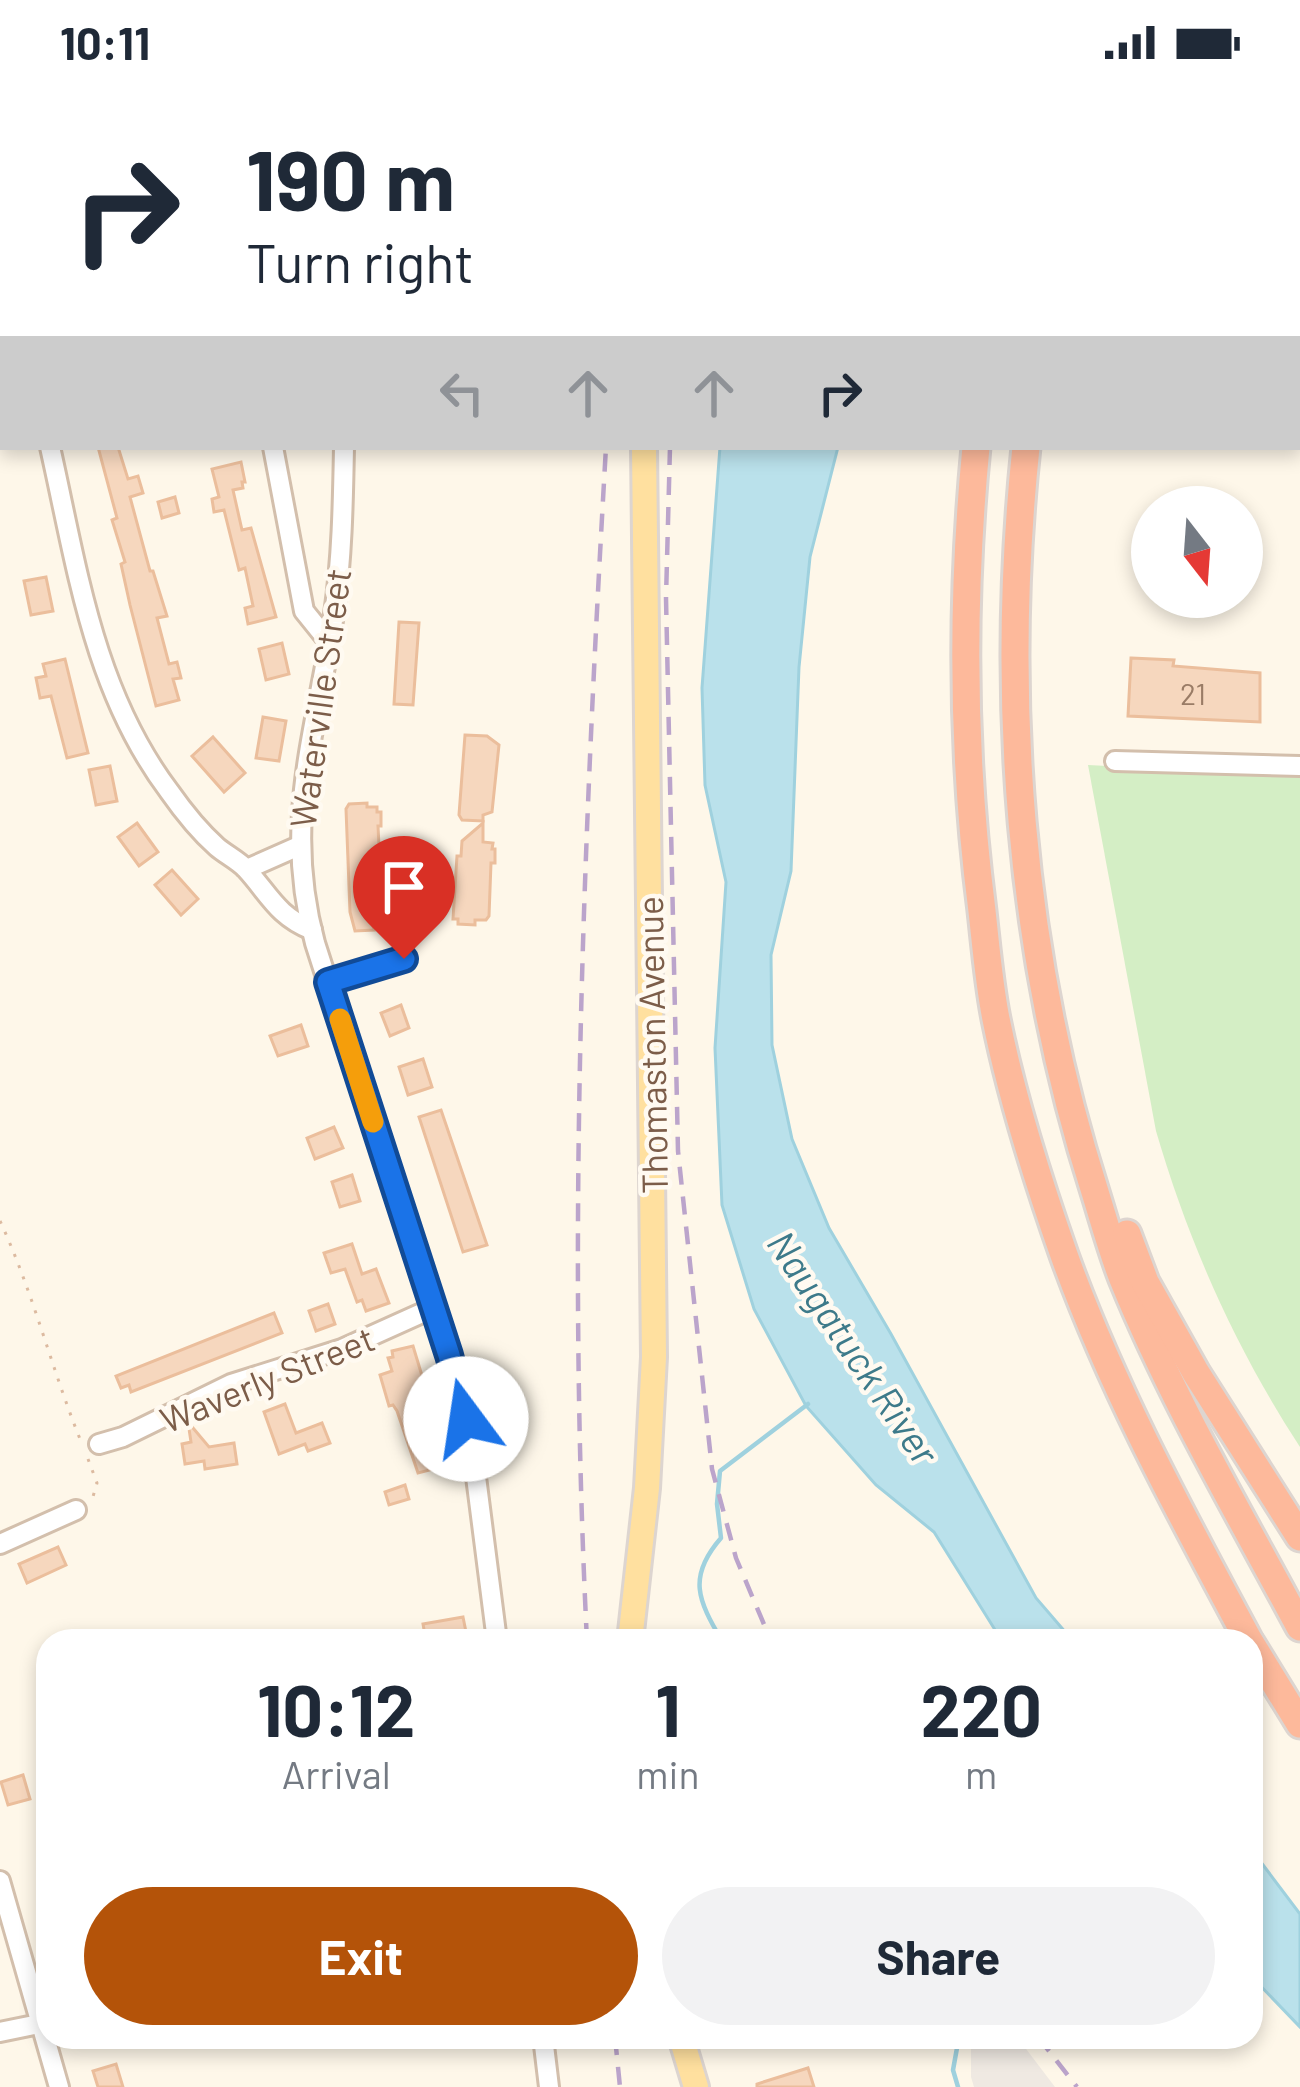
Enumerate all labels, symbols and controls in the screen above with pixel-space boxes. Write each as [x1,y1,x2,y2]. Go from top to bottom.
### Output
text: 10:11 [60,15,150,69]
text: 190 m [246,127,455,228]
icon: right [48,132,204,288]
text: Turn right [246,229,474,294]
icon: left [429,360,495,426]
icon: ahead [555,360,621,426]
icon: ahead [681,360,747,426]
icon: right [807,360,873,426]
north arrow [1131,486,1263,618]
map controls [1131,486,1263,618]
street label: Waterville Street [280,566,358,830]
house number: 21 [1180,675,1206,711]
pin [353,836,455,959]
icon: arrive [371,854,437,920]
street label: Thomaston Avenue [627,896,675,1194]
water label: Naugatuck River [759,1221,950,1474]
street label: Waverly Street [154,1316,380,1440]
position arrow [403,1356,529,1482]
text: 10:12 [257,1665,415,1751]
text: 1 [655,1665,681,1751]
text: 220 [920,1665,1042,1751]
text: Arrival [282,1750,391,1797]
text: min [636,1750,700,1797]
text: m [965,1750,997,1797]
button: Exit [84,1887,638,2025]
button: Share [662,1887,1215,2025]

